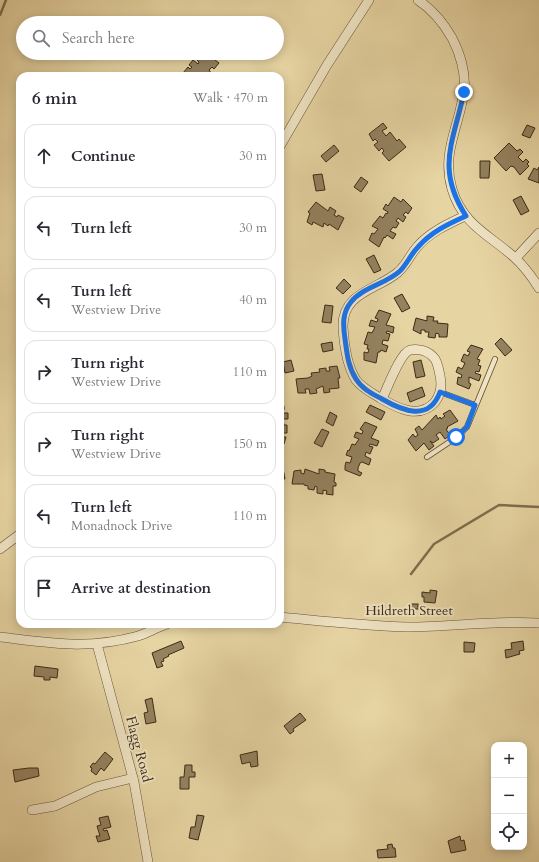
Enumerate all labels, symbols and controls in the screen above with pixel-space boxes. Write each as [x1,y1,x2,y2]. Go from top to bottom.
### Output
search box [16,16,284,60]
icon: search [30,27,52,49]
text: Search here [62,28,135,48]
route end [455,83,473,101]
text: 6 min [32,87,77,110]
text: Walk · 470 m [193,89,268,107]
icon: ahead [33,145,55,167]
text: Continue [71,146,136,166]
text: 30 m [239,147,267,165]
icon: left [33,217,55,239]
text: Turn left [71,218,132,238]
text: 30 m [239,219,267,237]
text: Turn left [71,281,132,301]
icon: left [33,289,55,311]
text: 40 m [239,291,267,309]
text: Westview Drive [71,301,161,319]
text: Turn right [71,353,144,373]
icon: right [33,361,55,383]
text: 110 m [233,363,267,381]
text: Westview Drive [71,373,161,391]
text: Turn right [71,425,144,445]
route start [447,428,465,446]
icon: right [33,433,55,455]
text: 150 m [233,435,267,453]
text: Westview Drive [71,445,161,463]
text: Turn left [71,497,132,517]
icon: left [33,505,55,527]
text: 110 m [233,507,267,525]
text: Monadnock Drive [71,517,172,535]
icon: arrive [33,577,55,599]
text: Arrive at destination [71,578,211,598]
street label: Hildreth Street [365,601,453,620]
street label: Flagg Road [121,714,157,785]
map controls [491,742,527,850]
button: + [491,742,527,778]
button: − [491,778,527,814]
button: locate [491,814,527,850]

